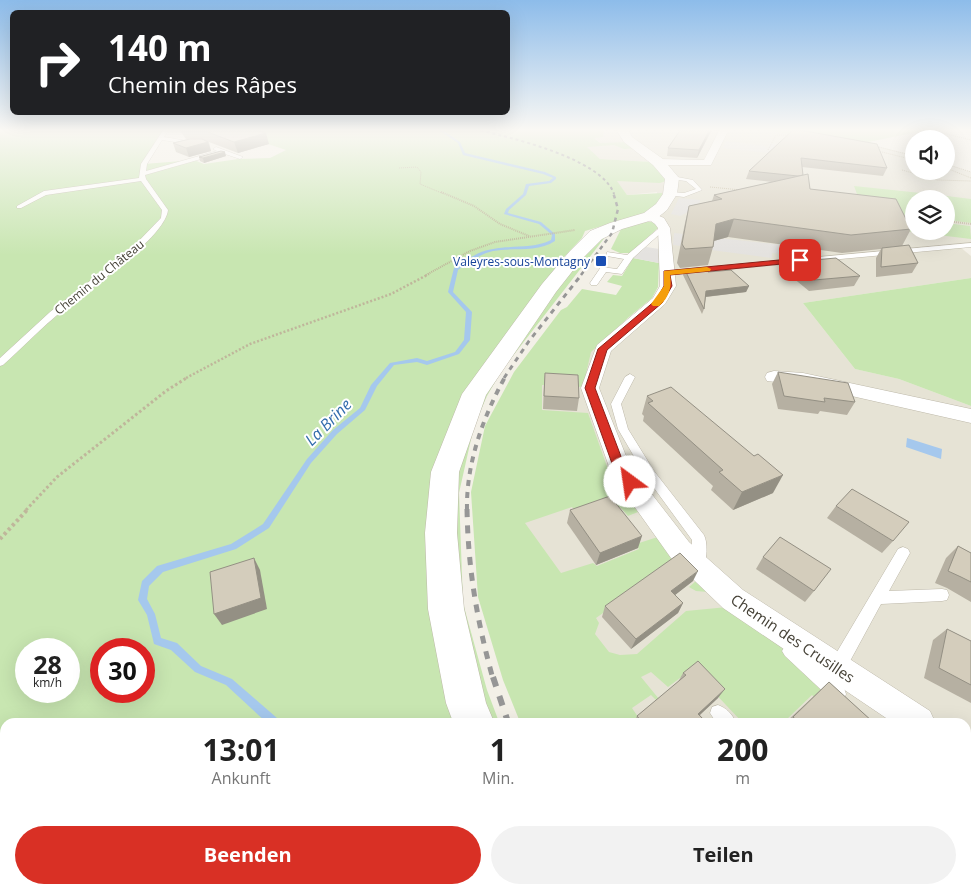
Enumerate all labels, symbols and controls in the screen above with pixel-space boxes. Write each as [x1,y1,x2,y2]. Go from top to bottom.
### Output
text: 140 m [108,24,212,71]
icon: right [25,30,90,95]
text: Chemin des Râpes [108,69,297,99]
map controls [905,130,955,240]
button: sound [905,130,955,180]
button: layers [905,190,955,240]
street label: Chemin du Château [51,236,147,318]
pin [779,239,821,281]
icon: arrive [786,246,814,274]
place label: Valeyres-sous-Montagny [453,253,591,270]
marker: Valeyres-sous-Montagny [594,254,608,268]
water label: La Brine [300,394,356,450]
position arrow [603,455,655,507]
street label: Chemin des Crusilles [727,589,859,687]
speed limit sign: 30 [90,638,155,703]
text: 28 [33,647,62,681]
text: km/h [33,674,62,691]
text: 13:01 [202,729,280,770]
text: 1 [490,729,507,770]
text: 200 [717,729,769,770]
text: Ankunft [212,767,271,789]
text: Min. [482,767,515,789]
text: m [735,767,750,789]
button: Beenden [15,826,481,884]
button: Teilen [491,826,956,884]

